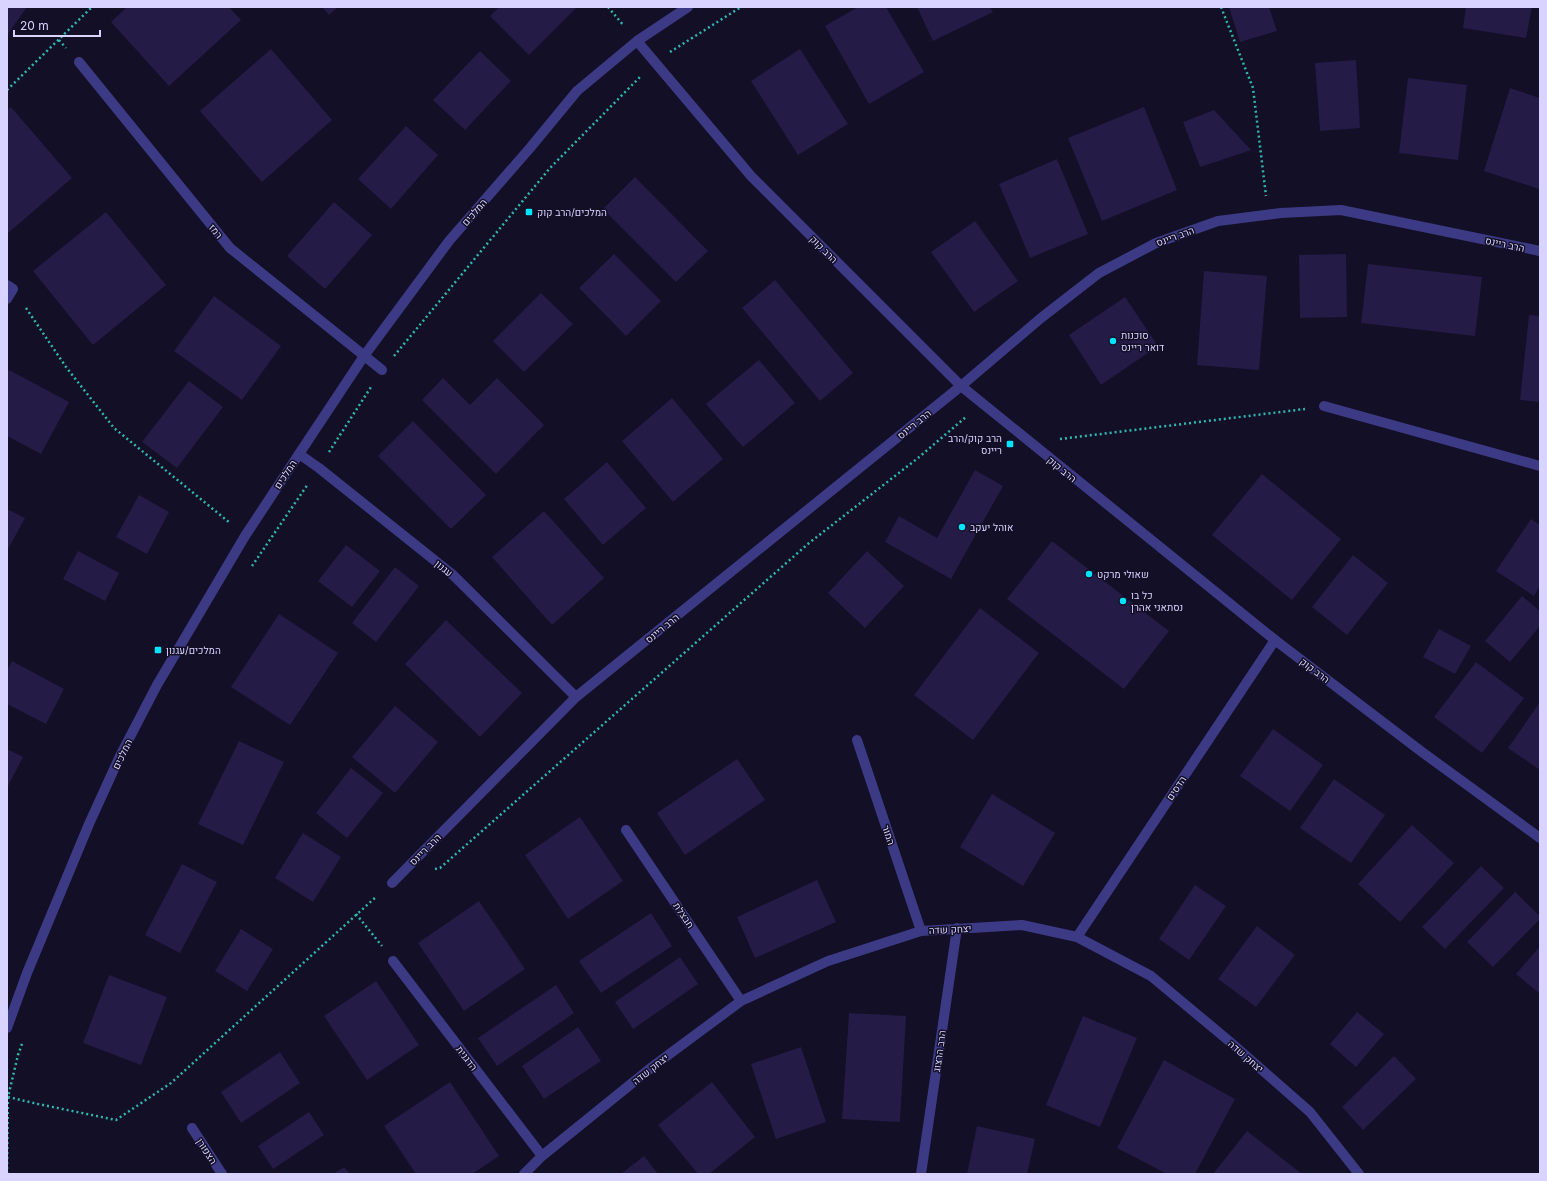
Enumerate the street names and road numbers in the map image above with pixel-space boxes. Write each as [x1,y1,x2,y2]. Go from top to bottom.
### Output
street label: המלכים [459,196,489,228]
street label: רמז [207,221,225,241]
street label: הרב ריינס [1154,224,1196,248]
street label: הרב קוק [808,233,840,265]
street label: הרב ריינס [1484,234,1526,254]
street label: הרב ריינס [895,407,933,441]
street label: הרב קוק [1045,454,1079,485]
street label: המלכים [271,457,299,491]
street label: עגנון [433,557,455,579]
street label: הרב ריינס [643,611,681,645]
street label: הרב קוק [1298,655,1332,685]
street label: המלכים [110,737,134,771]
street label: הדסים [1164,773,1189,802]
street label: המור [880,824,898,847]
street label: הרב ריינס [407,831,443,867]
street label: חבצלת [671,900,697,930]
street label: יצחק שדה [928,922,972,936]
street label: הרב הרצוג [930,1029,948,1073]
street label: יצחק שדה [1226,1037,1266,1075]
street label: הדגנית [454,1043,480,1073]
street label: יצחק שדה [630,1051,670,1087]
street label: הצפורן [194,1136,220,1166]

